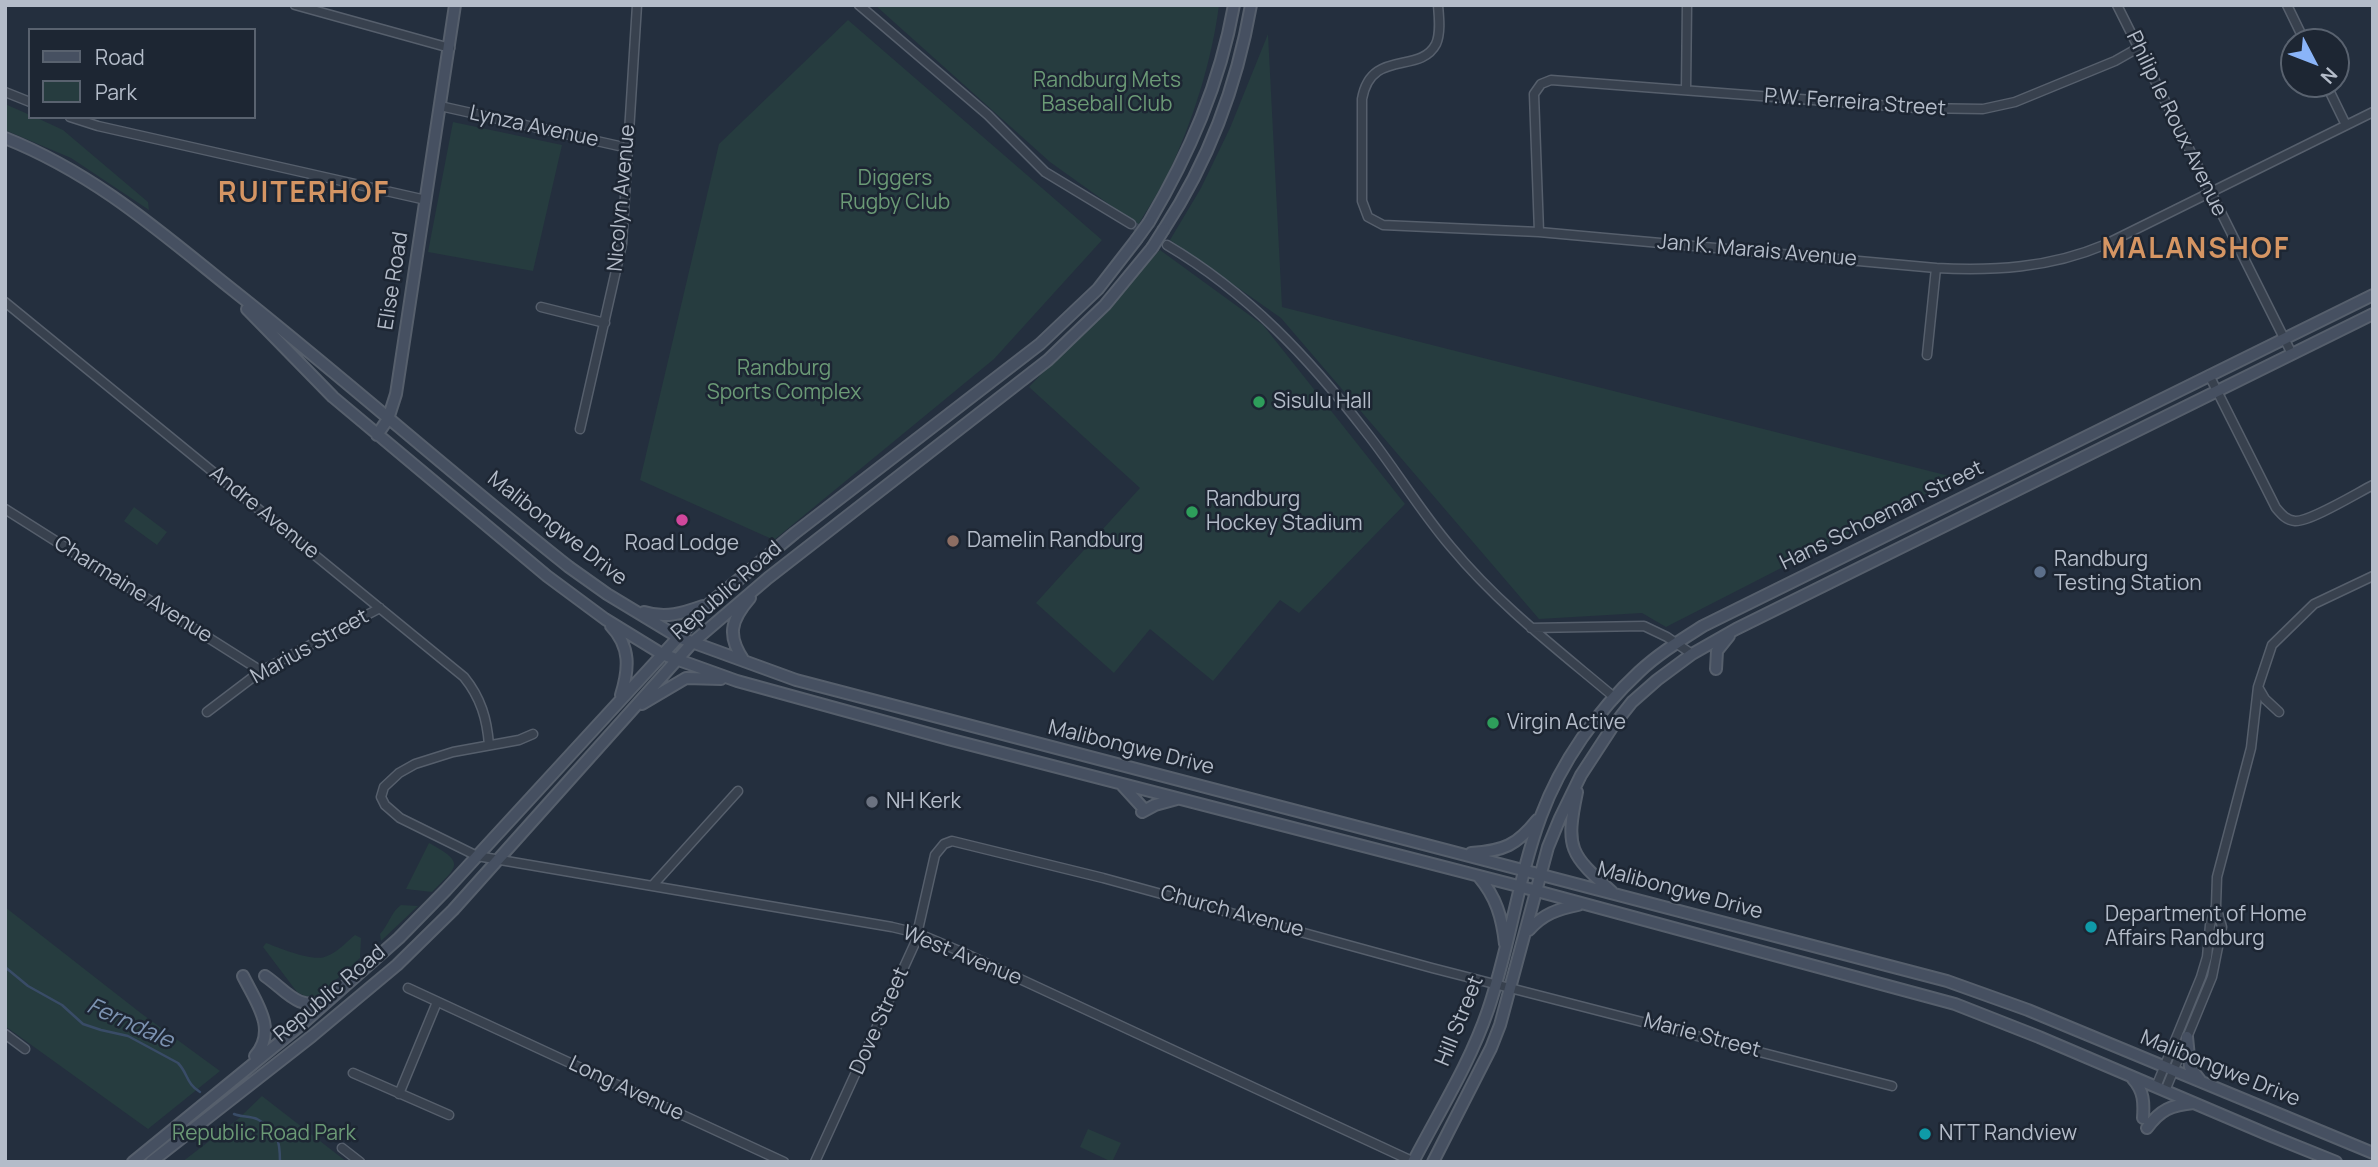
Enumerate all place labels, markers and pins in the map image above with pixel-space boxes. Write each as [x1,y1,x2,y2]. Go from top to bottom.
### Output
place label: Sisulu Hall [1273,389,1372,415]
marker: Sisulu Hall [1251,394,1267,410]
place label: Randburg Hockey Stadium [1206,487,1363,537]
marker: Randburg Hockey Stadium [1184,504,1200,520]
marker: Road Lodge [674,512,690,528]
place label: Damelin Randburg [967,528,1144,554]
place label: Road Lodge [625,531,739,557]
marker: Damelin Randburg [945,533,961,549]
place label: Randburg Testing Station [2054,547,2202,597]
marker: Randburg Testing Station [2032,564,2048,580]
place label: Virgin Active [1507,710,1626,736]
marker: Virgin Active [1485,715,1501,731]
place label: NH Kerk [886,789,961,815]
marker: NH Kerk [864,794,880,810]
place label: Department of Home Affairs Randburg [2105,902,2307,952]
marker: Department of Home Affairs Randburg [2083,919,2099,935]
place label: NTT Randview [1939,1121,2077,1147]
marker: NTT Randview [1917,1126,1933,1142]

